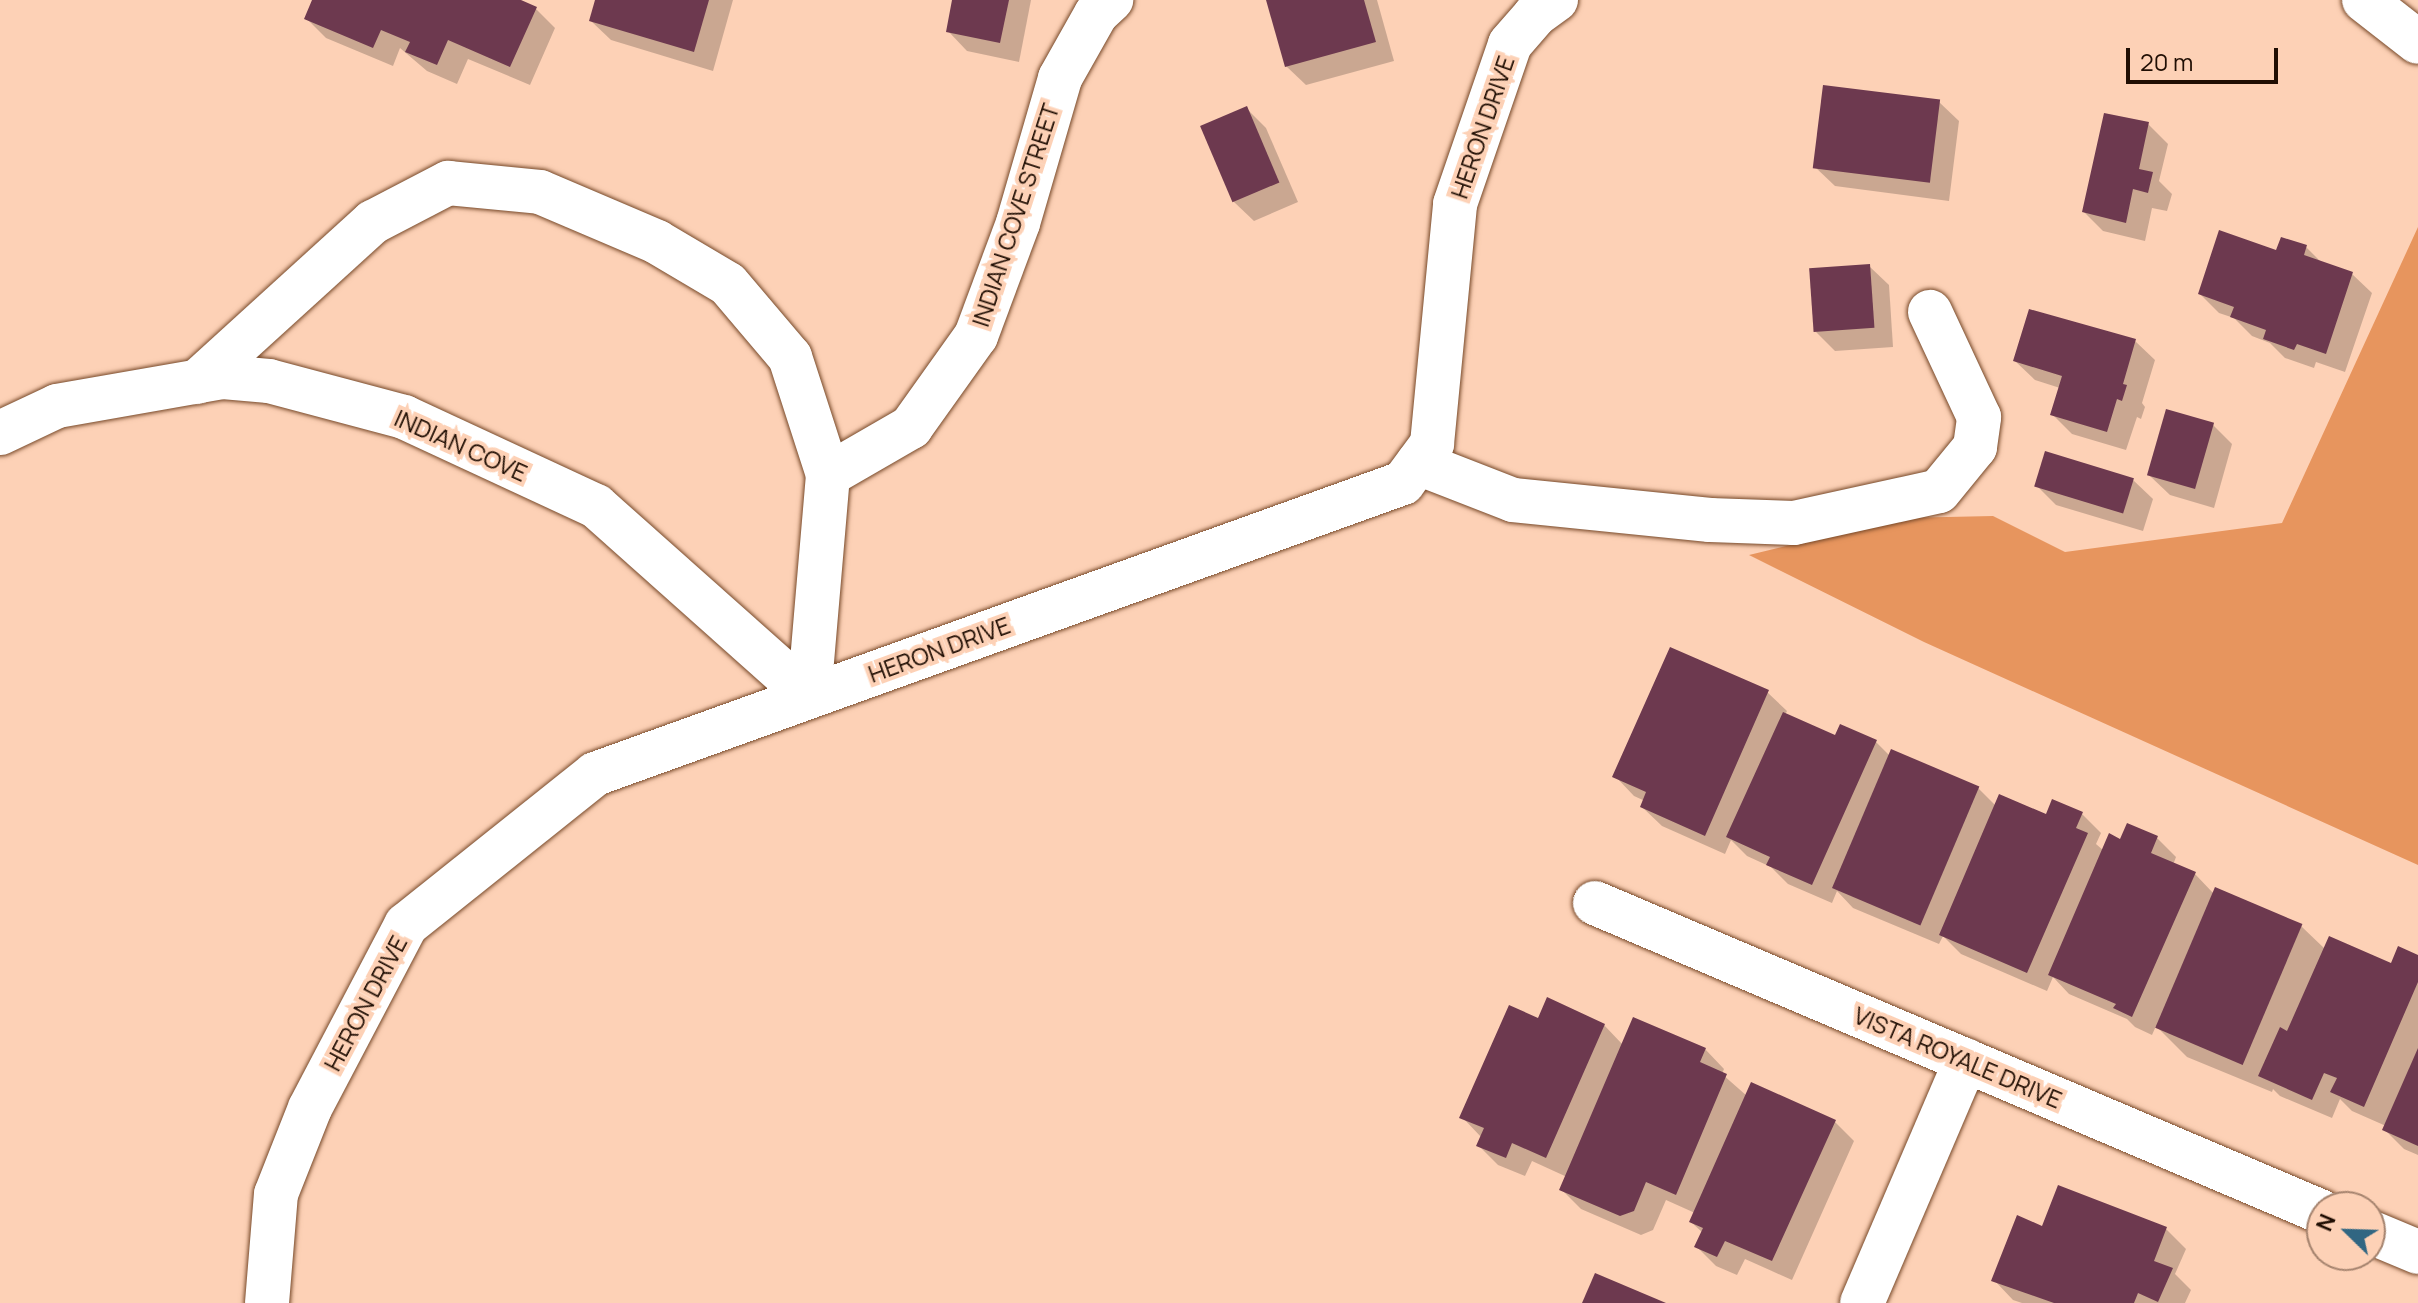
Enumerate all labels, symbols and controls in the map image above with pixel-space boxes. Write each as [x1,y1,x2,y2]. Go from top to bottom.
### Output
scale bar [2130,32,2282,82]
text: 20 m [2140,45,2193,78]
street label: HERON DRIVE [1444,52,1520,202]
street label: INDIAN COVE STREET [965,100,1065,330]
street label: INDIAN COVE [390,403,532,487]
street label: HERON DRIVE [864,610,1014,688]
street label: HERON DRIVE [317,931,413,1075]
street label: VISTA ROYALE DRIVE [1850,1000,2066,1114]
north arrow [2306,1191,2386,1271]
text: N [2309,1209,2343,1236]

